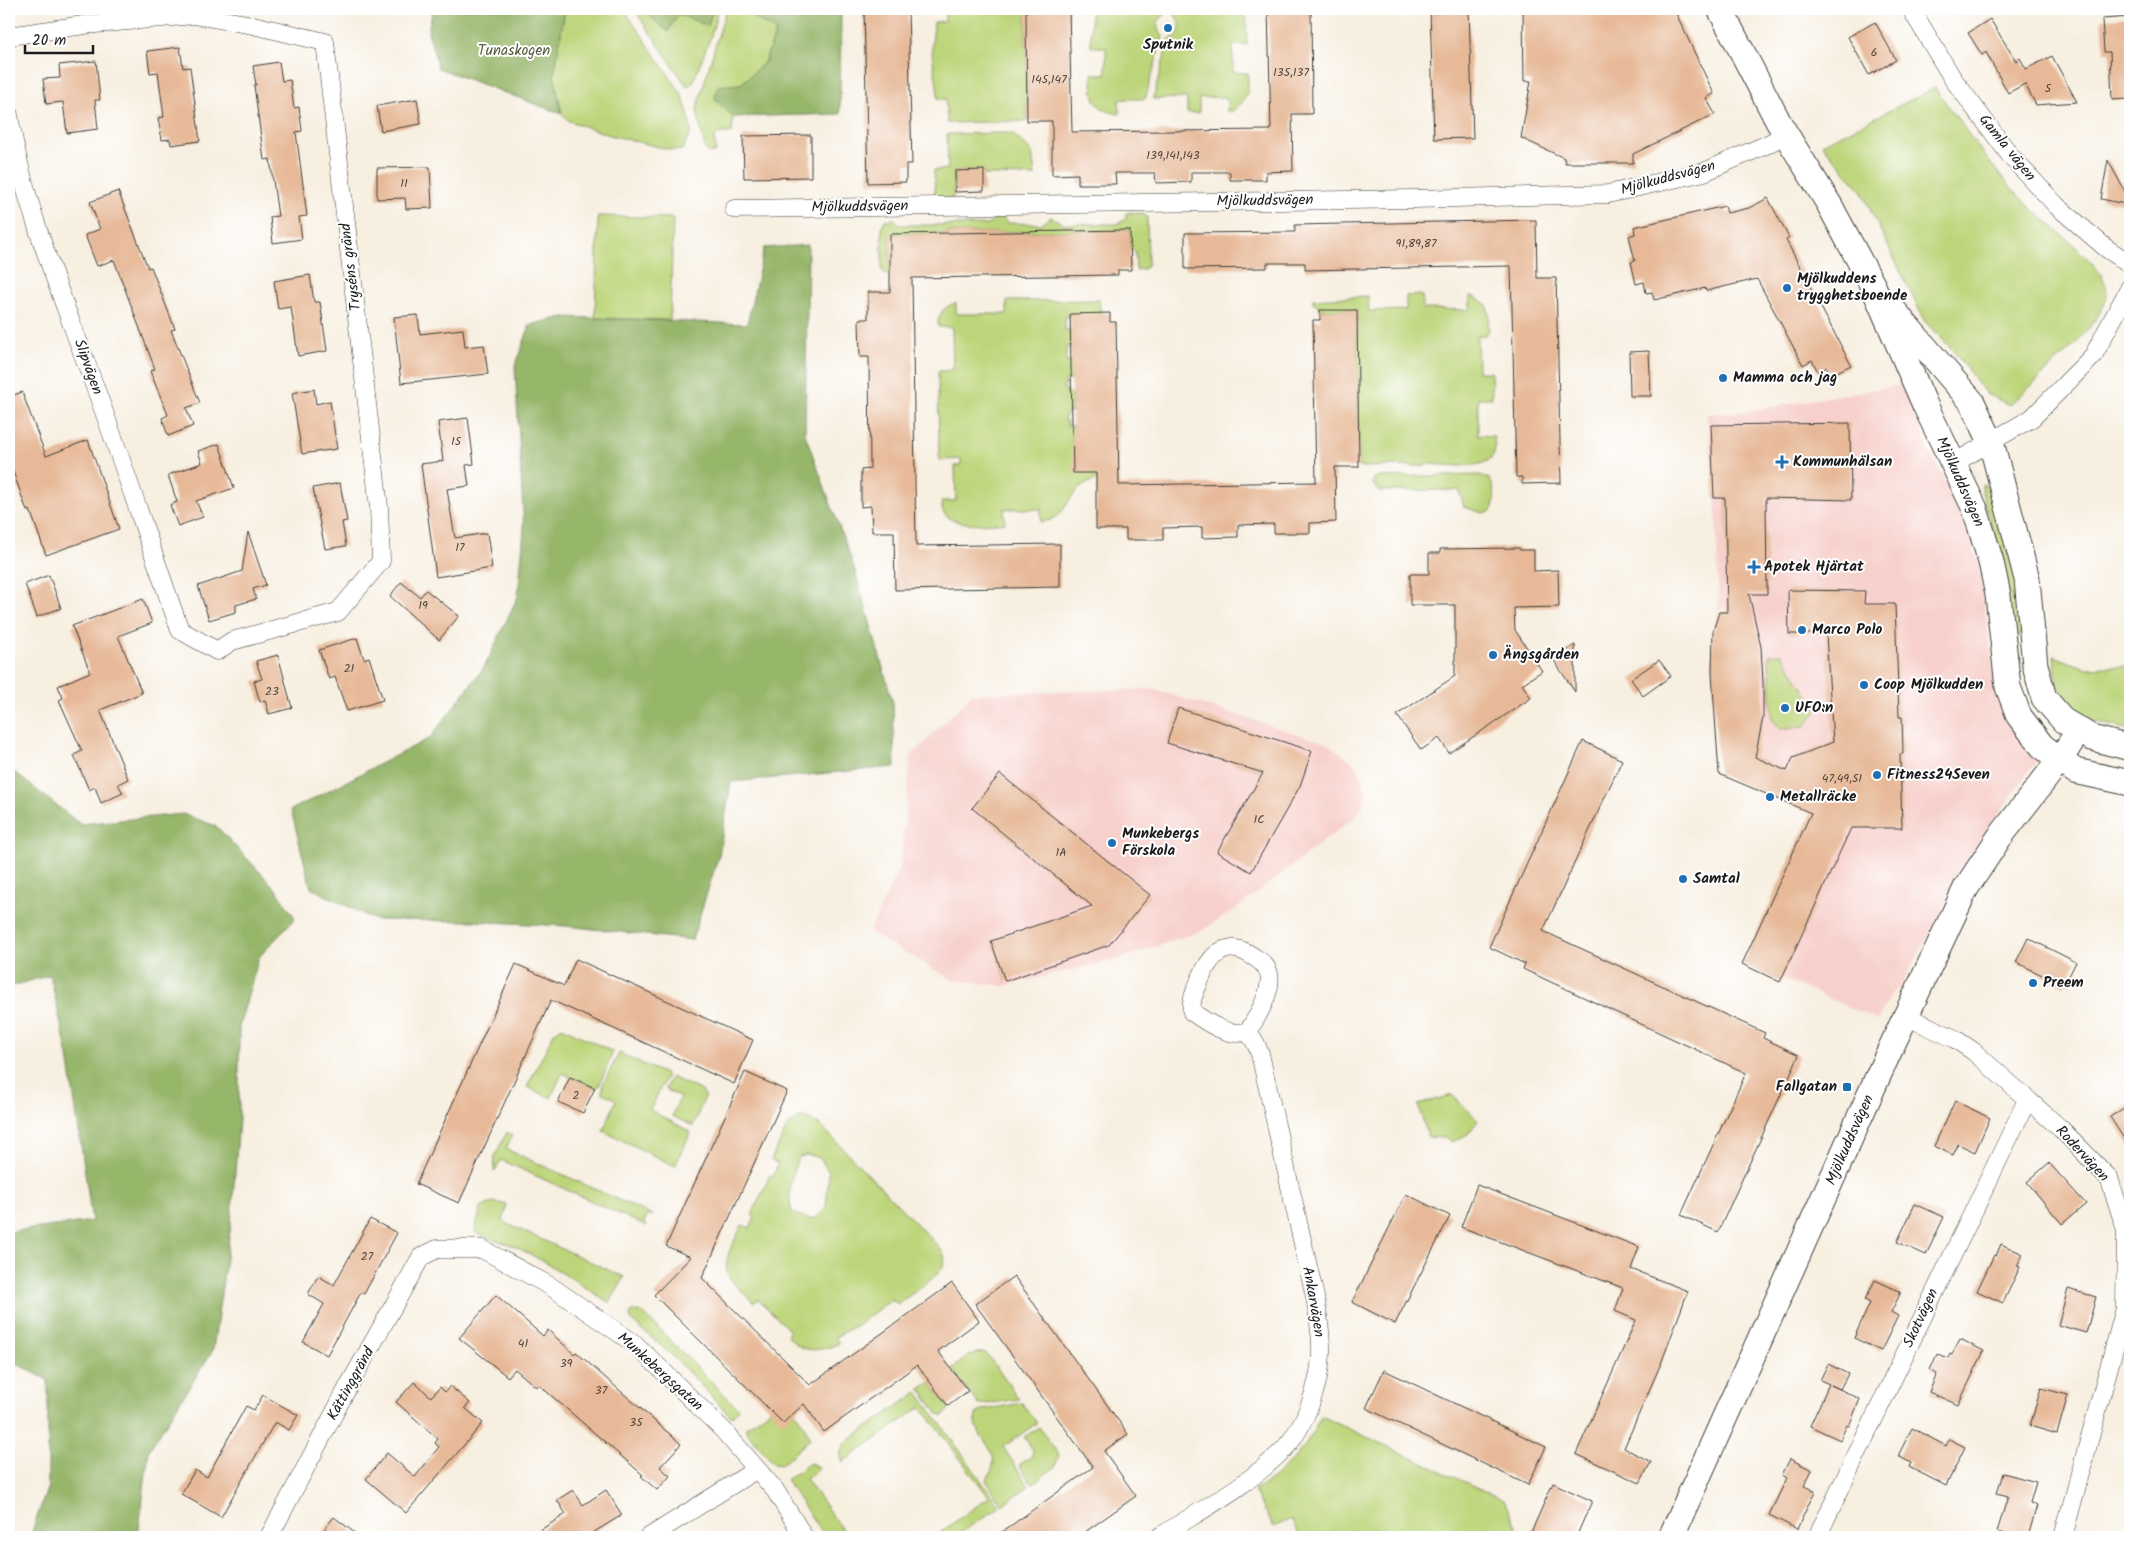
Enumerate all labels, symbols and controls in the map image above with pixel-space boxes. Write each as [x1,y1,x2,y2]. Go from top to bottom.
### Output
scale bar [25,22,92,54]
marker: Sputnik [1162,22,1174,34]
text: 20 m [32,29,66,53]
place label: Sputnik [1143,33,1194,57]
park label: Tunaskogen [478,39,550,63]
house number: 6 [1871,43,1877,62]
house number: 135,137 [1273,63,1309,82]
house number: 145,147 [1031,70,1067,89]
house number: 5 [2045,79,2053,98]
street label: Gamla vägen [1972,109,2042,187]
house number: 139,141,143 [1146,146,1200,165]
street label: Mjölkuddsvägen [1618,154,1718,202]
house number: 11 [400,174,408,193]
street label: Mjölkuddsvägen [1216,188,1314,214]
street label: Mjölkuddsvägen [811,194,909,220]
street label: Tryséns gränd [334,221,368,312]
house number: 91,89,87 [1396,234,1437,253]
place label: Mjölkuddens trygghetsboende [1797,267,1908,308]
marker: Mjölkuddens trygghetsboende [1781,282,1793,294]
street label: Slipvägen [67,336,109,398]
place label: Mamma och jag [1733,366,1837,390]
marker: Mamma och jag [1717,372,1729,384]
house number: 15 [451,432,463,451]
street label: Mjölkuddsvägen [1929,433,1991,531]
place label: Kommunhälsan [1793,450,1892,474]
marker: Kommunhälsan [1775,455,1789,469]
house number: 17 [455,538,465,557]
place label: Apotek Hjärtat [1764,555,1864,579]
marker: Apotek Hjärtat [1748,561,1760,573]
house number: 19 [418,596,428,615]
place label: Marco Polo [1812,618,1882,642]
marker: Marco Polo [1796,624,1808,636]
place label: Ängsgården [1503,643,1579,667]
marker: Ängsgården [1487,649,1499,661]
house number: 21 [344,659,355,678]
place label: Coop Mjölkudden [1874,673,1983,697]
marker: Coop Mjölkudden [1858,679,1870,691]
house number: 23 [265,682,279,701]
place label: UFO:n [1795,696,1833,720]
marker: UFO:n [1779,702,1791,714]
place label: Fitness24Seven [1887,763,1990,787]
house number: 47,49,51 [1822,769,1862,788]
marker: Fitness24Seven [1871,769,1883,781]
place label: Metallräcke [1780,785,1857,809]
marker: Metallräcke [1764,791,1776,803]
house number: 1C [1254,810,1264,829]
place label: Munkebergs Förskola [1122,822,1199,863]
marker: Munkebergs Förskola [1106,837,1118,849]
house number: 1A [1055,843,1067,862]
place label: Samtal [1693,867,1740,891]
marker: Samtal [1677,873,1689,885]
place label: Preem [2043,971,2084,995]
marker: Preem [2027,977,2039,989]
place label: Fallgatan [1776,1075,1837,1099]
marker: Fallgatan [1841,1081,1853,1093]
house number: 2 [573,1086,580,1105]
street label: Mjölkuddsvägen [1819,1091,1881,1189]
street label: Rodervägen [2049,1120,2115,1188]
house number: 27 [361,1247,374,1266]
street label: Ankarvägen [1295,1265,1331,1339]
street label: Skotvägen [1897,1284,1945,1352]
street label: Munkebergsgatan [611,1327,709,1417]
house number: 41 [518,1334,528,1353]
street label: Kättinggränd [321,1342,381,1425]
house number: 39 [560,1354,572,1373]
house number: 37 [595,1381,608,1400]
house number: 35 [629,1413,644,1432]

